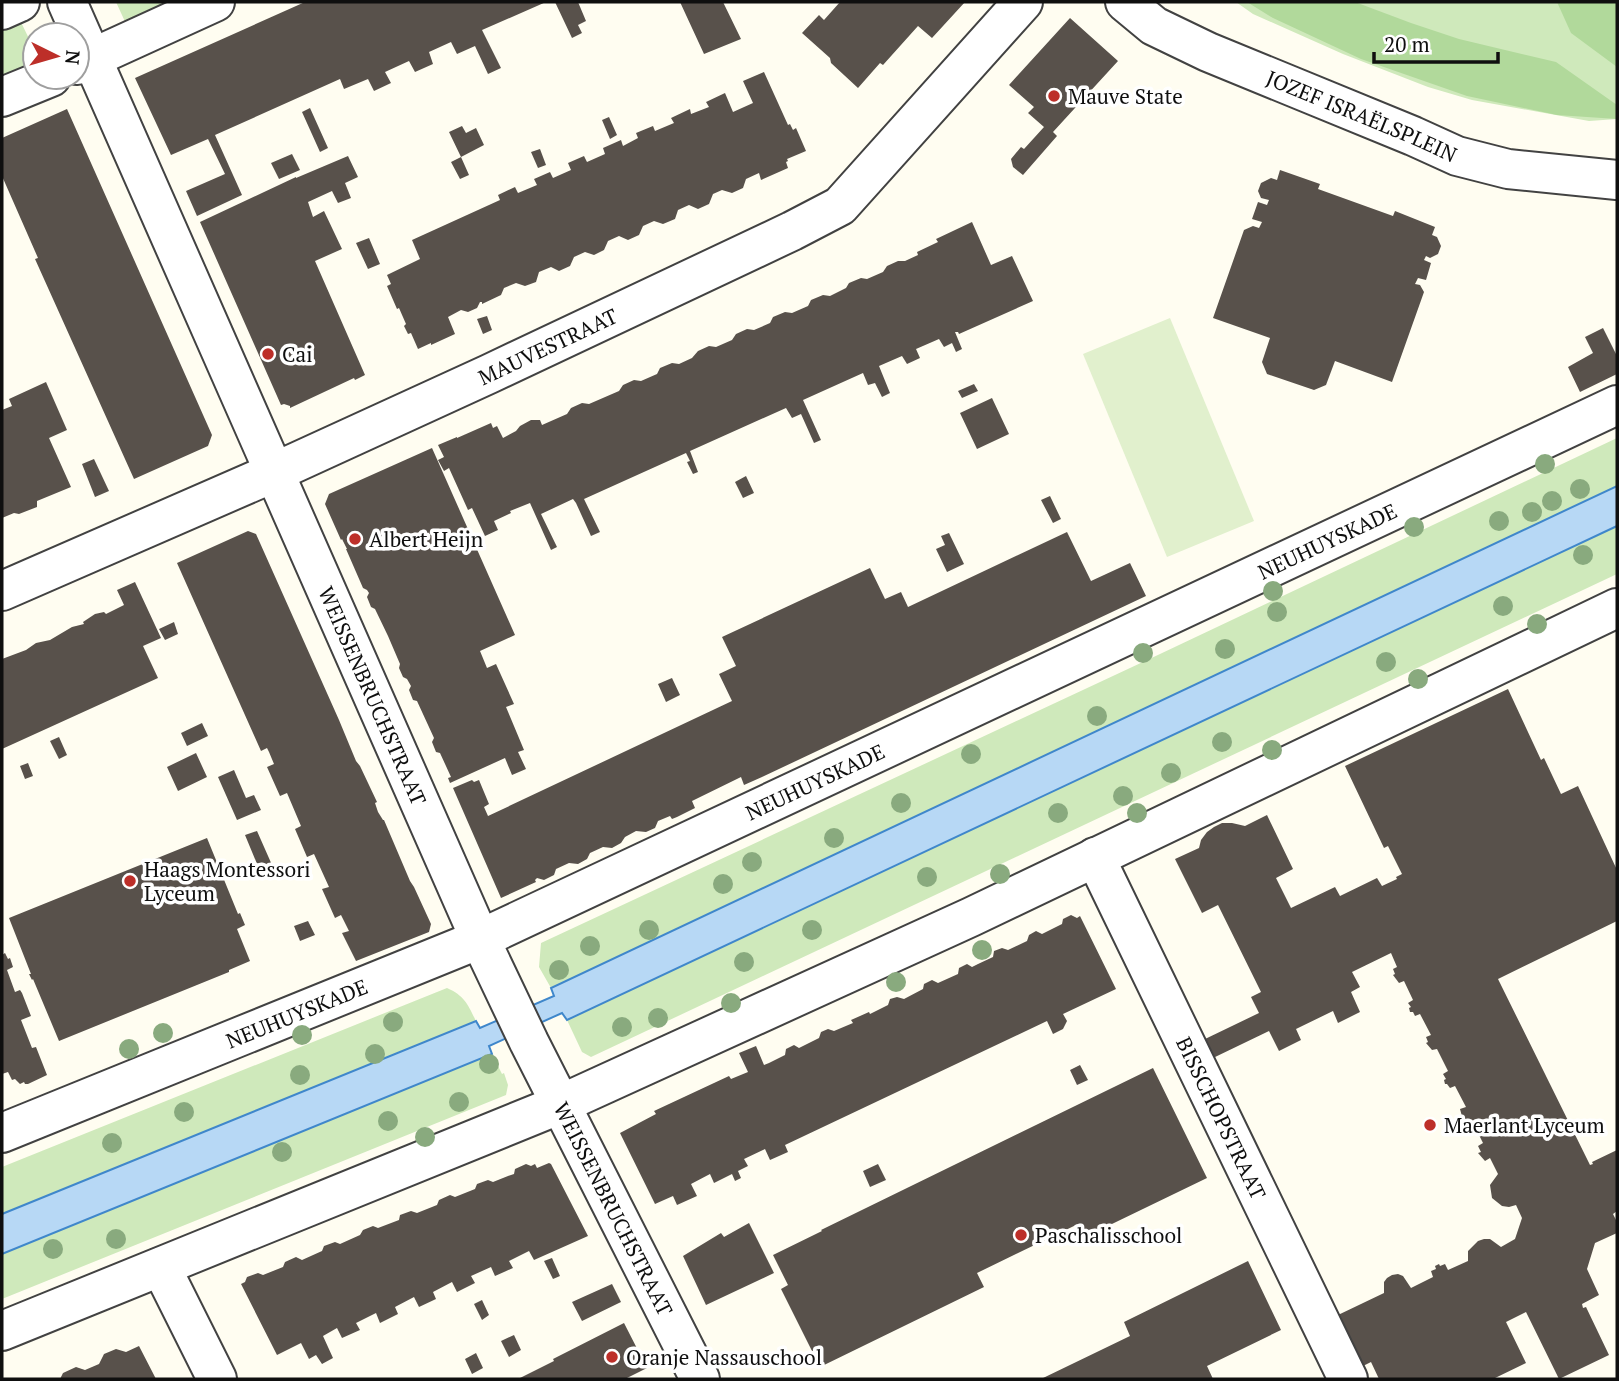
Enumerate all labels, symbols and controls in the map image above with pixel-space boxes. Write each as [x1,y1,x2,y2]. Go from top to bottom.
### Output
north arrow [21,21,91,91]
scale bar [1374,21,1498,65]
text: 20 m [1384,30,1430,58]
text: N [60,49,87,66]
street label: JOZEF ISRAËLSPLEIN [1262,63,1462,168]
place label: Mauve State [1068,82,1183,110]
marker: Mauve State [1046,88,1062,104]
street label: MAUVESTRAAT [473,301,622,391]
place label: Cai [282,340,312,368]
marker: Cai [260,346,276,362]
street label: NEUHUYSKADE [1253,496,1401,586]
place label: Albert Heijn [369,525,484,553]
marker: Albert Heijn [347,531,363,547]
street label: WEISSENBRUCHSTRAAT [312,582,433,809]
street label: NEUHUYSKADE [741,737,889,826]
place label: Haags Montessori Lyceum [144,855,311,907]
marker: Haags Montessori Lyceum [122,873,138,889]
street label: NEUHUYSKADE [222,972,372,1055]
street label: BISSCHOPSTRAAT [1170,1032,1273,1204]
street label: WEISSENBRUCHSTRAAT [548,1097,680,1320]
place label: Maerlant Lyceum [1444,1111,1605,1139]
marker: Maerlant Lyceum [1422,1117,1438,1133]
place label: Paschalisschool [1035,1221,1182,1249]
marker: Paschalisschool [1013,1227,1029,1243]
place label: Oranje Nassauschool [626,1343,822,1371]
marker: Oranje Nassauschool [604,1349,620,1365]

